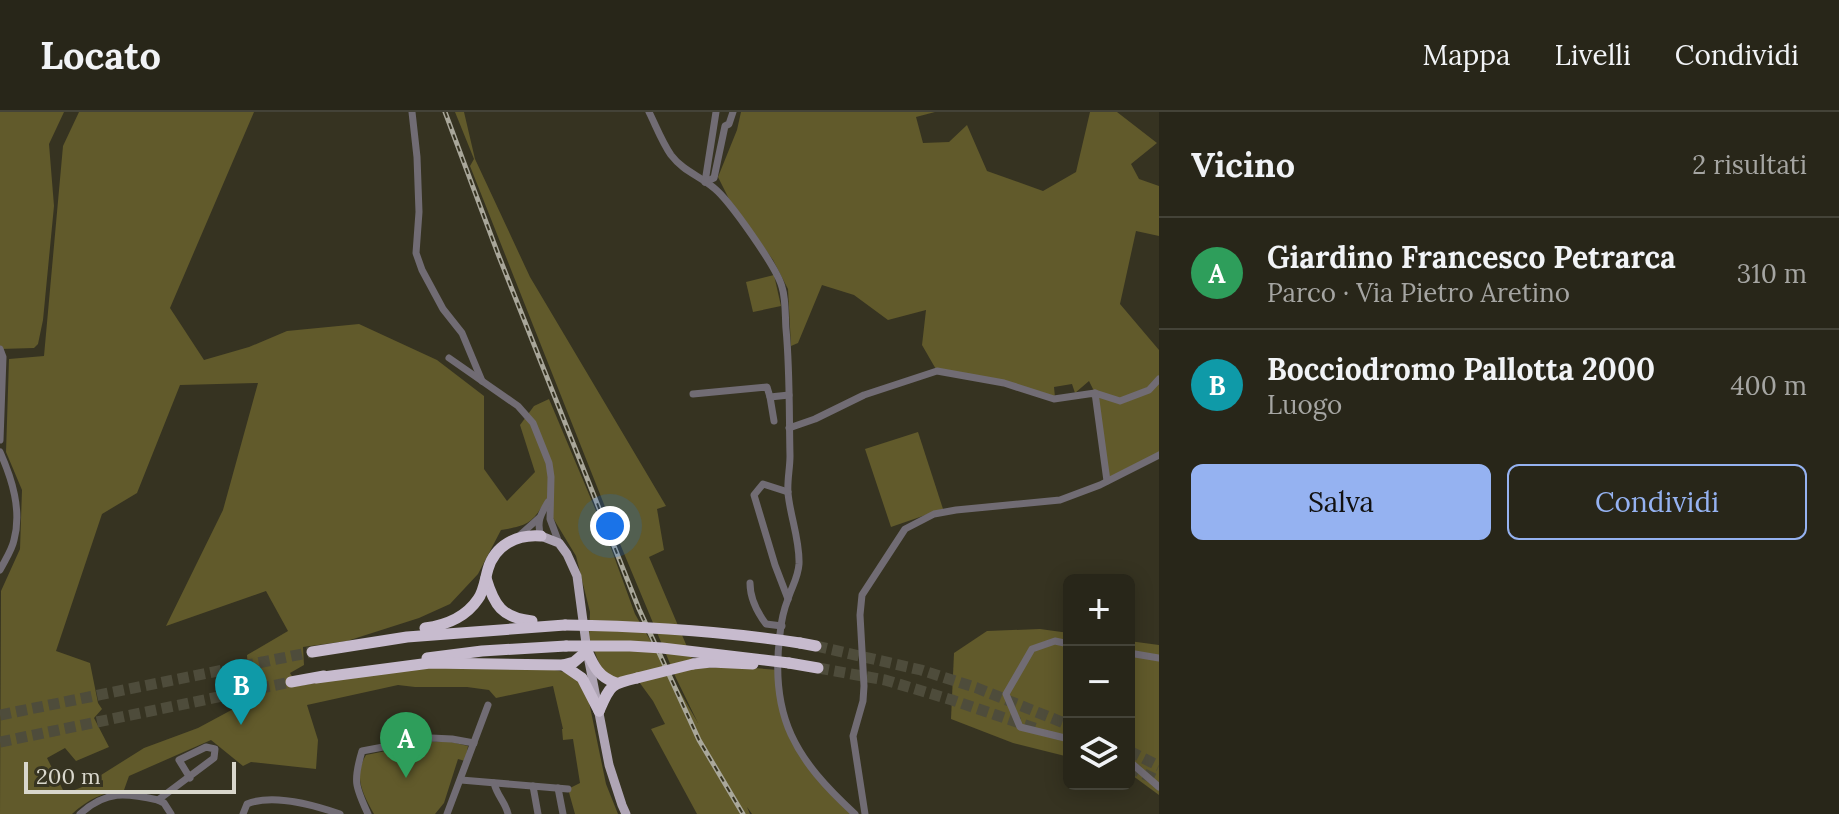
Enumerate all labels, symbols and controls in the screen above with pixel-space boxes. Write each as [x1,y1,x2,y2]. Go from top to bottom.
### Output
text: Locato [40,31,161,79]
text: Mappa [1422,37,1510,73]
text: Livelli [1554,37,1631,73]
text: Condividi [1675,37,1799,73]
text: Vicino [1191,143,1295,186]
text: 2 risultati [1692,148,1807,181]
text: Giardino Francesco Petrarca [1267,238,1676,276]
text: A [1208,257,1226,290]
text: 310 m [1737,257,1807,290]
text: Parco · Via Pietro Aretino [1267,276,1570,309]
text: Bocciodromo Pallotta 2000 [1267,350,1655,388]
text: B [1208,369,1226,402]
text: 400 m [1731,369,1807,402]
text: Luogo [1267,388,1342,421]
button: Salva [1191,464,1491,540]
button: Condividi [1507,464,1807,540]
your location [590,506,630,546]
map controls [1063,574,1135,790]
button: + [1063,574,1135,646]
button: − [1063,646,1135,718]
pin: B [215,659,267,725]
pin: A [380,712,432,778]
button: layers [1063,718,1135,790]
scale bar [24,758,236,794]
text: 200 m [36,762,101,790]

